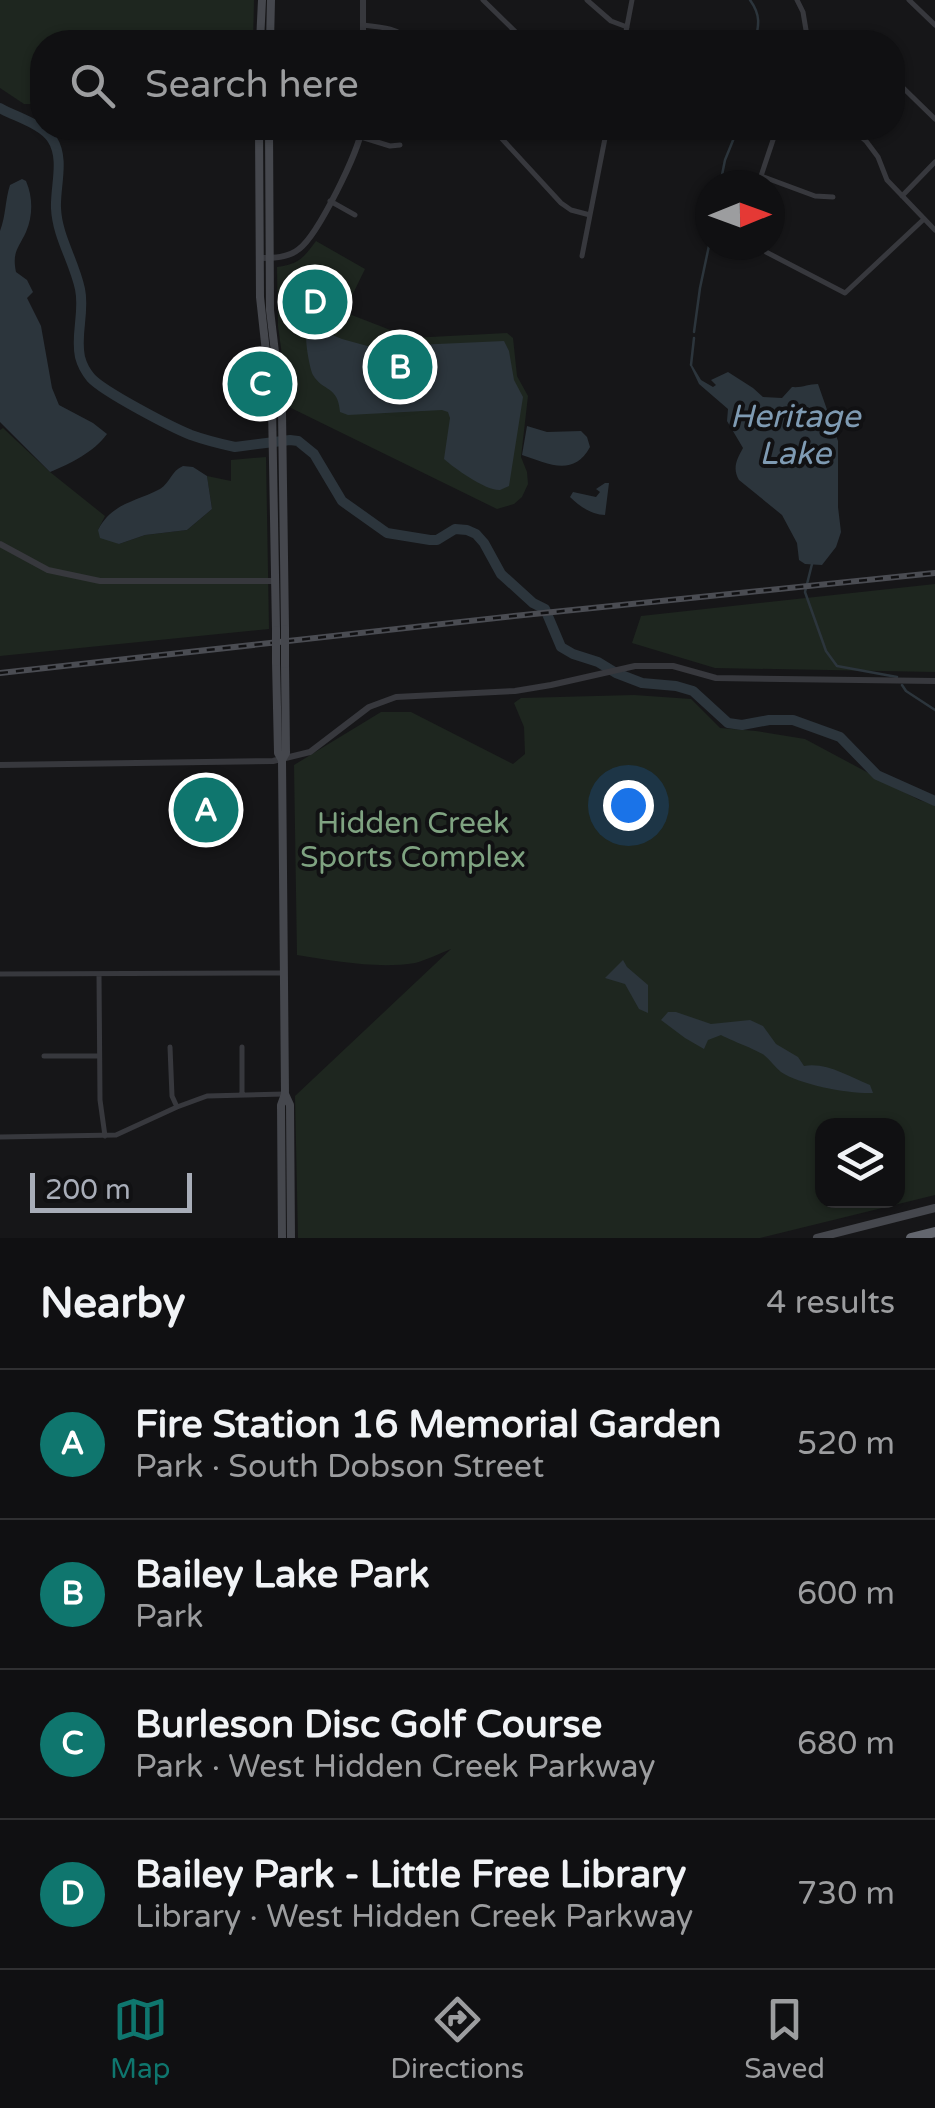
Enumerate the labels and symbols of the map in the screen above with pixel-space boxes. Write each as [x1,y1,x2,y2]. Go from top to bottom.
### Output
north arrow [695,170,785,260]
pin: D [282,264,348,340]
pin: B [368,330,432,404]
pin: C [228,346,292,422]
water label: Heritage Lake [730,398,862,473]
pin: A [174,772,238,848]
your location [603,780,654,831]
park label: Hidden Creek Sports Complex [300,805,526,876]
scale bar [30,1168,192,1212]

